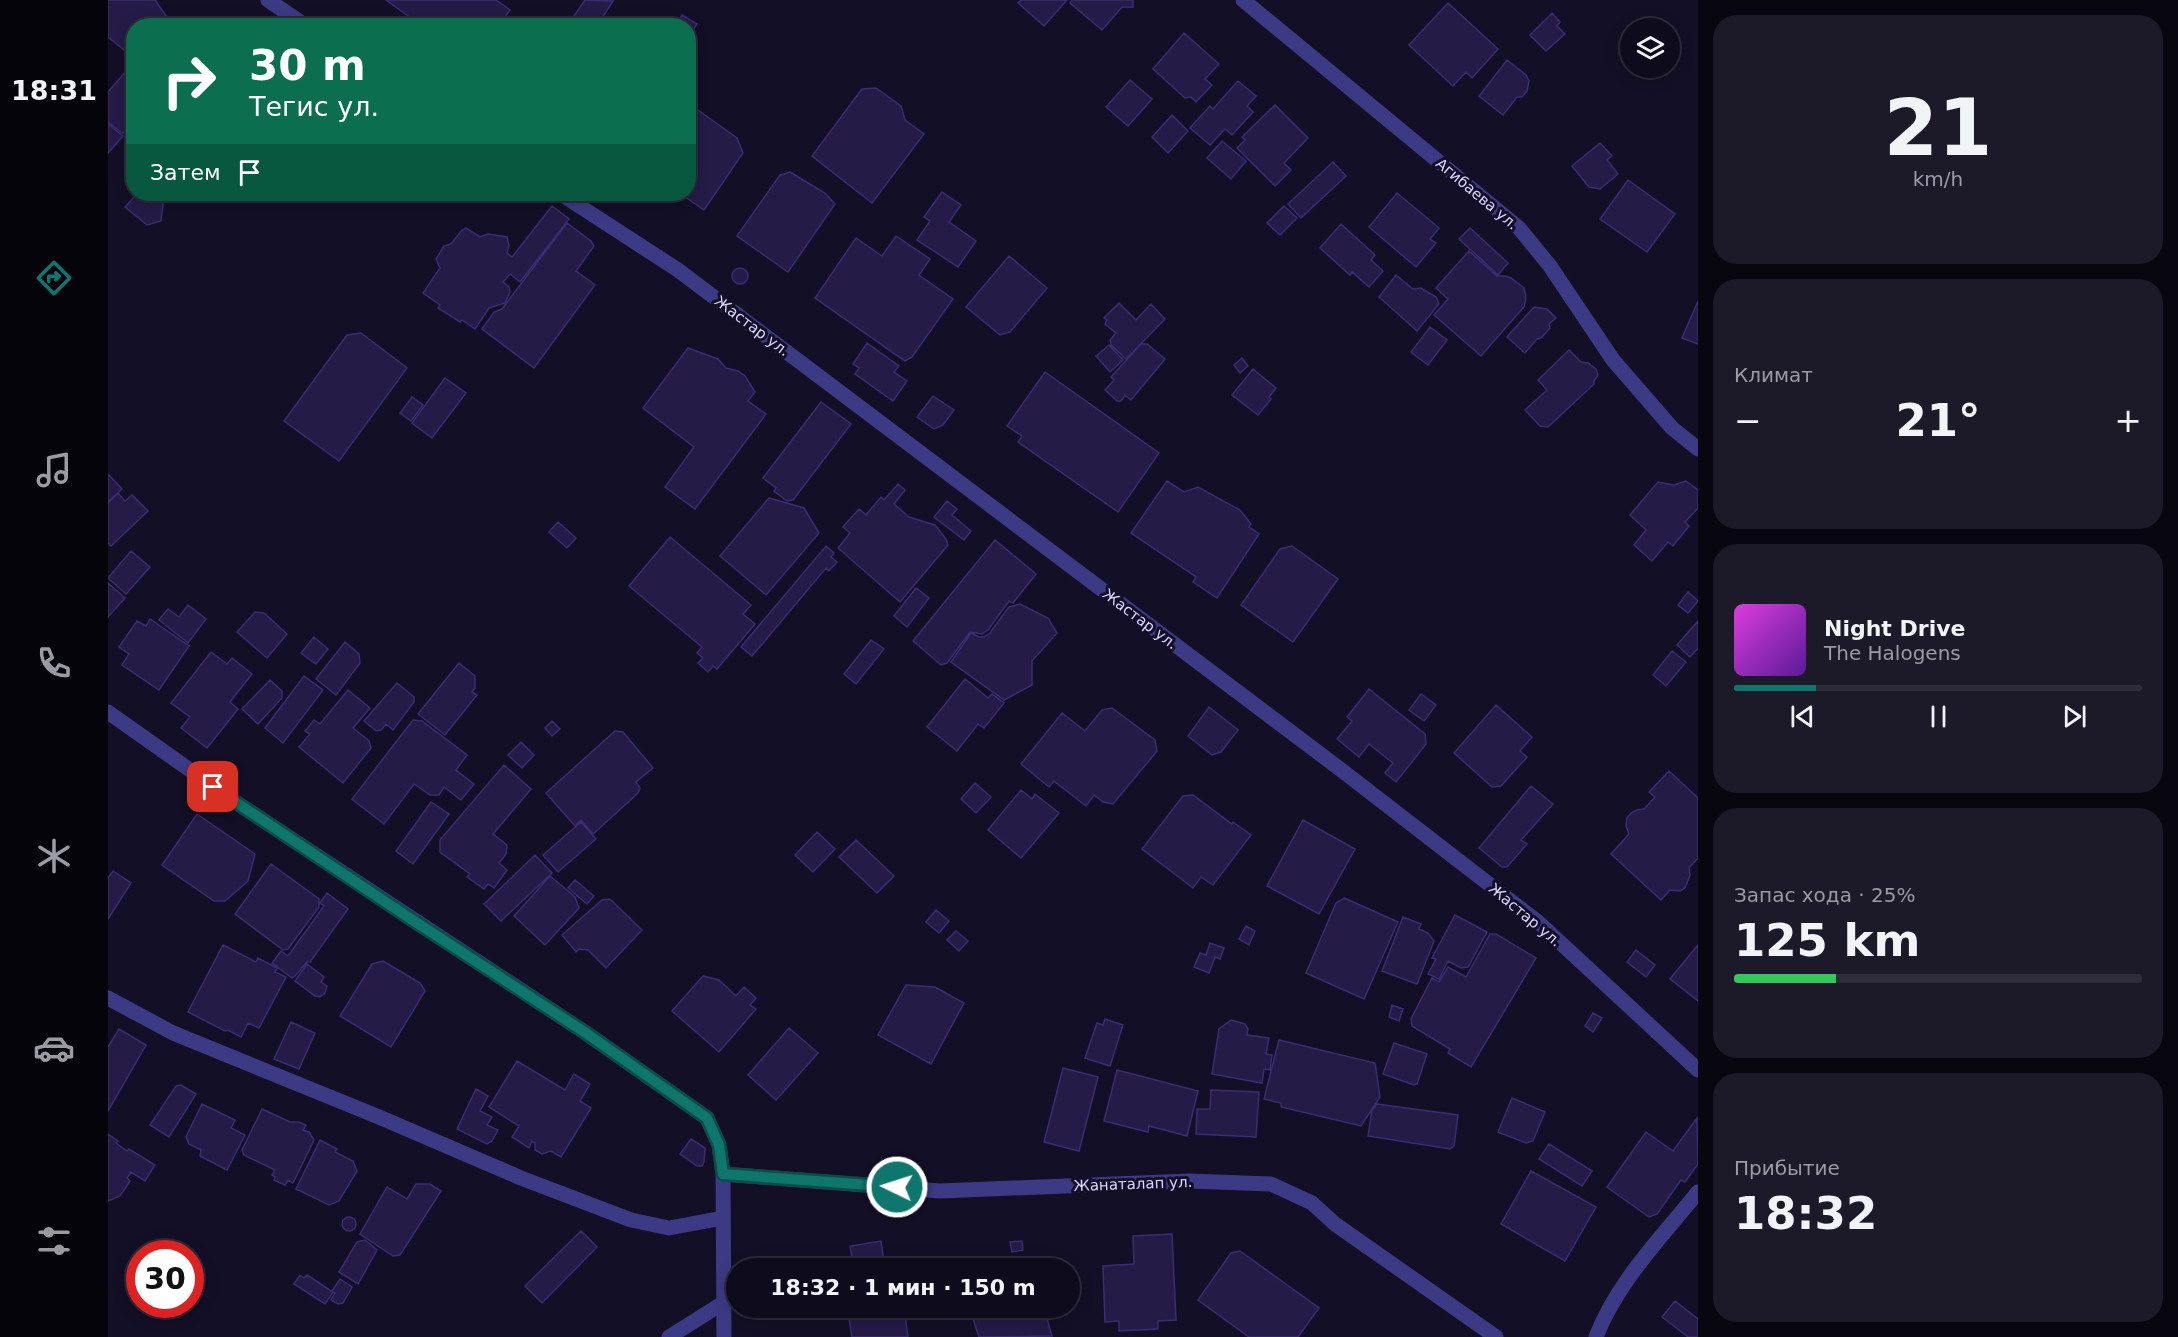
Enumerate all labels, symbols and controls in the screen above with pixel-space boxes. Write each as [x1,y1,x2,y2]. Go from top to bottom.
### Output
map controls [1620,18,1680,78]
button: layers [1620,18,1680,78]
text: 30 m [249,41,366,90]
icon: right [150,42,228,120]
text: 18:31 [11,75,97,106]
text: 21 [1884,83,1992,173]
text: Тегис ул. [249,91,379,122]
street label: Агибаева ул. [1432,154,1522,234]
icon: arrive [233,156,266,189]
text: Затем [150,160,221,185]
text: km/h [1913,167,1963,191]
icon: directions [33,257,75,299]
street label: Жастар ул. [711,292,793,360]
text: Климат [1734,363,1813,387]
text: 21° [1895,394,1981,447]
text: − [1734,401,1762,440]
text: + [2114,401,2142,440]
icon: music [33,449,75,491]
street label: Жастар ул. [1099,585,1181,653]
text: Night Drive [1824,616,1965,641]
text: The Halogens [1824,641,1961,665]
icon: phone [33,642,75,684]
icon: previous [1786,700,1819,733]
icon: pause [1922,700,1955,733]
icon: next [2058,700,2091,733]
pin [187,761,238,812]
icon: arrive [196,770,229,803]
icon: climate [33,835,75,877]
street label: Жастар ул. [1485,879,1565,951]
text: Запас хода · 25% [1734,883,1915,907]
text: 125 km [1734,914,1920,967]
icon: car [33,1027,75,1069]
position arrow [865,1155,929,1219]
text: Прибытие [1734,1156,1840,1180]
street label: Жанаталап ул. [1073,1173,1193,1195]
text: 18:32 [1734,1187,1877,1240]
icon: filters [33,1220,75,1262]
speed limit sign: 30 [126,1240,204,1318]
text: 18:32 · 1 мин · 150 m [770,1275,1036,1300]

